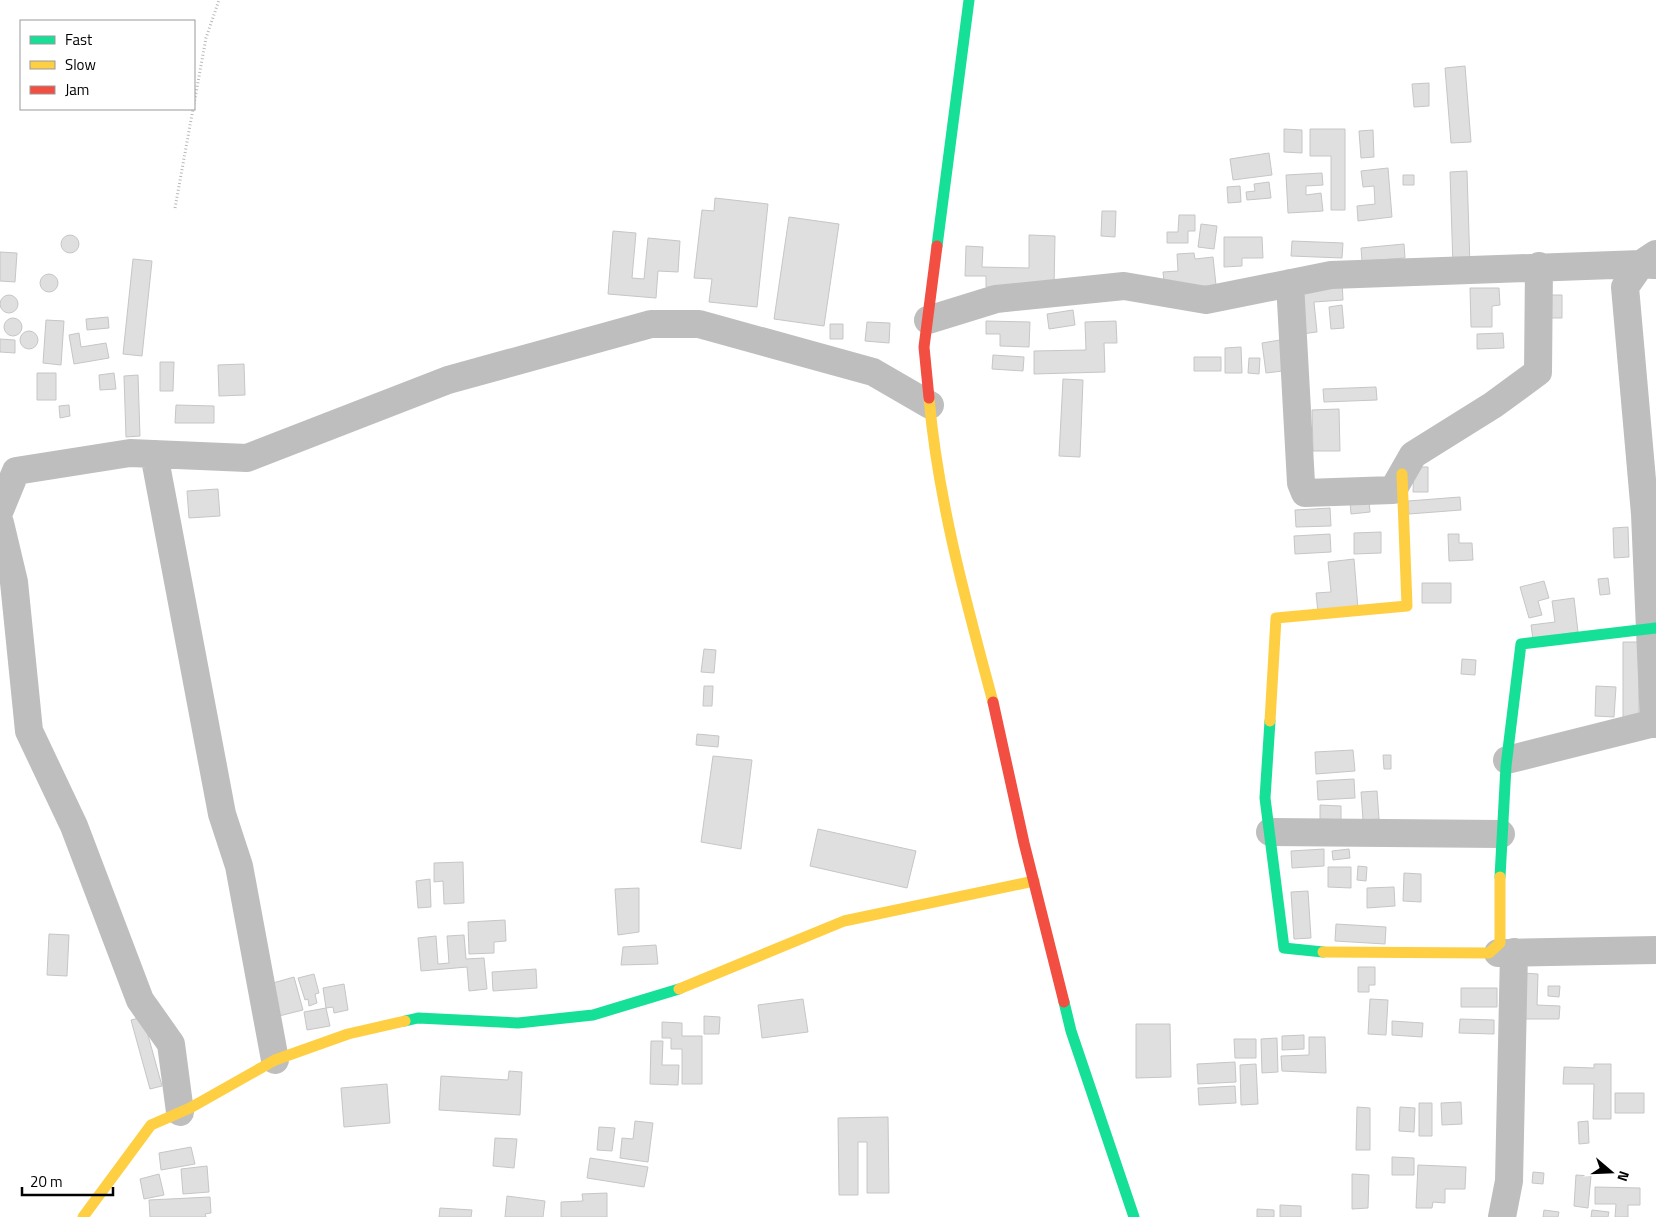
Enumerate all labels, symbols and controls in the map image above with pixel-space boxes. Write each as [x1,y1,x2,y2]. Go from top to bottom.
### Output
legend [20,20,195,110]
text: Fast [65,28,93,51]
text: Slow [65,53,96,76]
text: Jam [65,78,89,101]
north arrow [1586,1147,1636,1197]
scale bar [22,1164,114,1196]
text: N [1612,1168,1635,1184]
text: 20 m [30,1170,63,1193]

